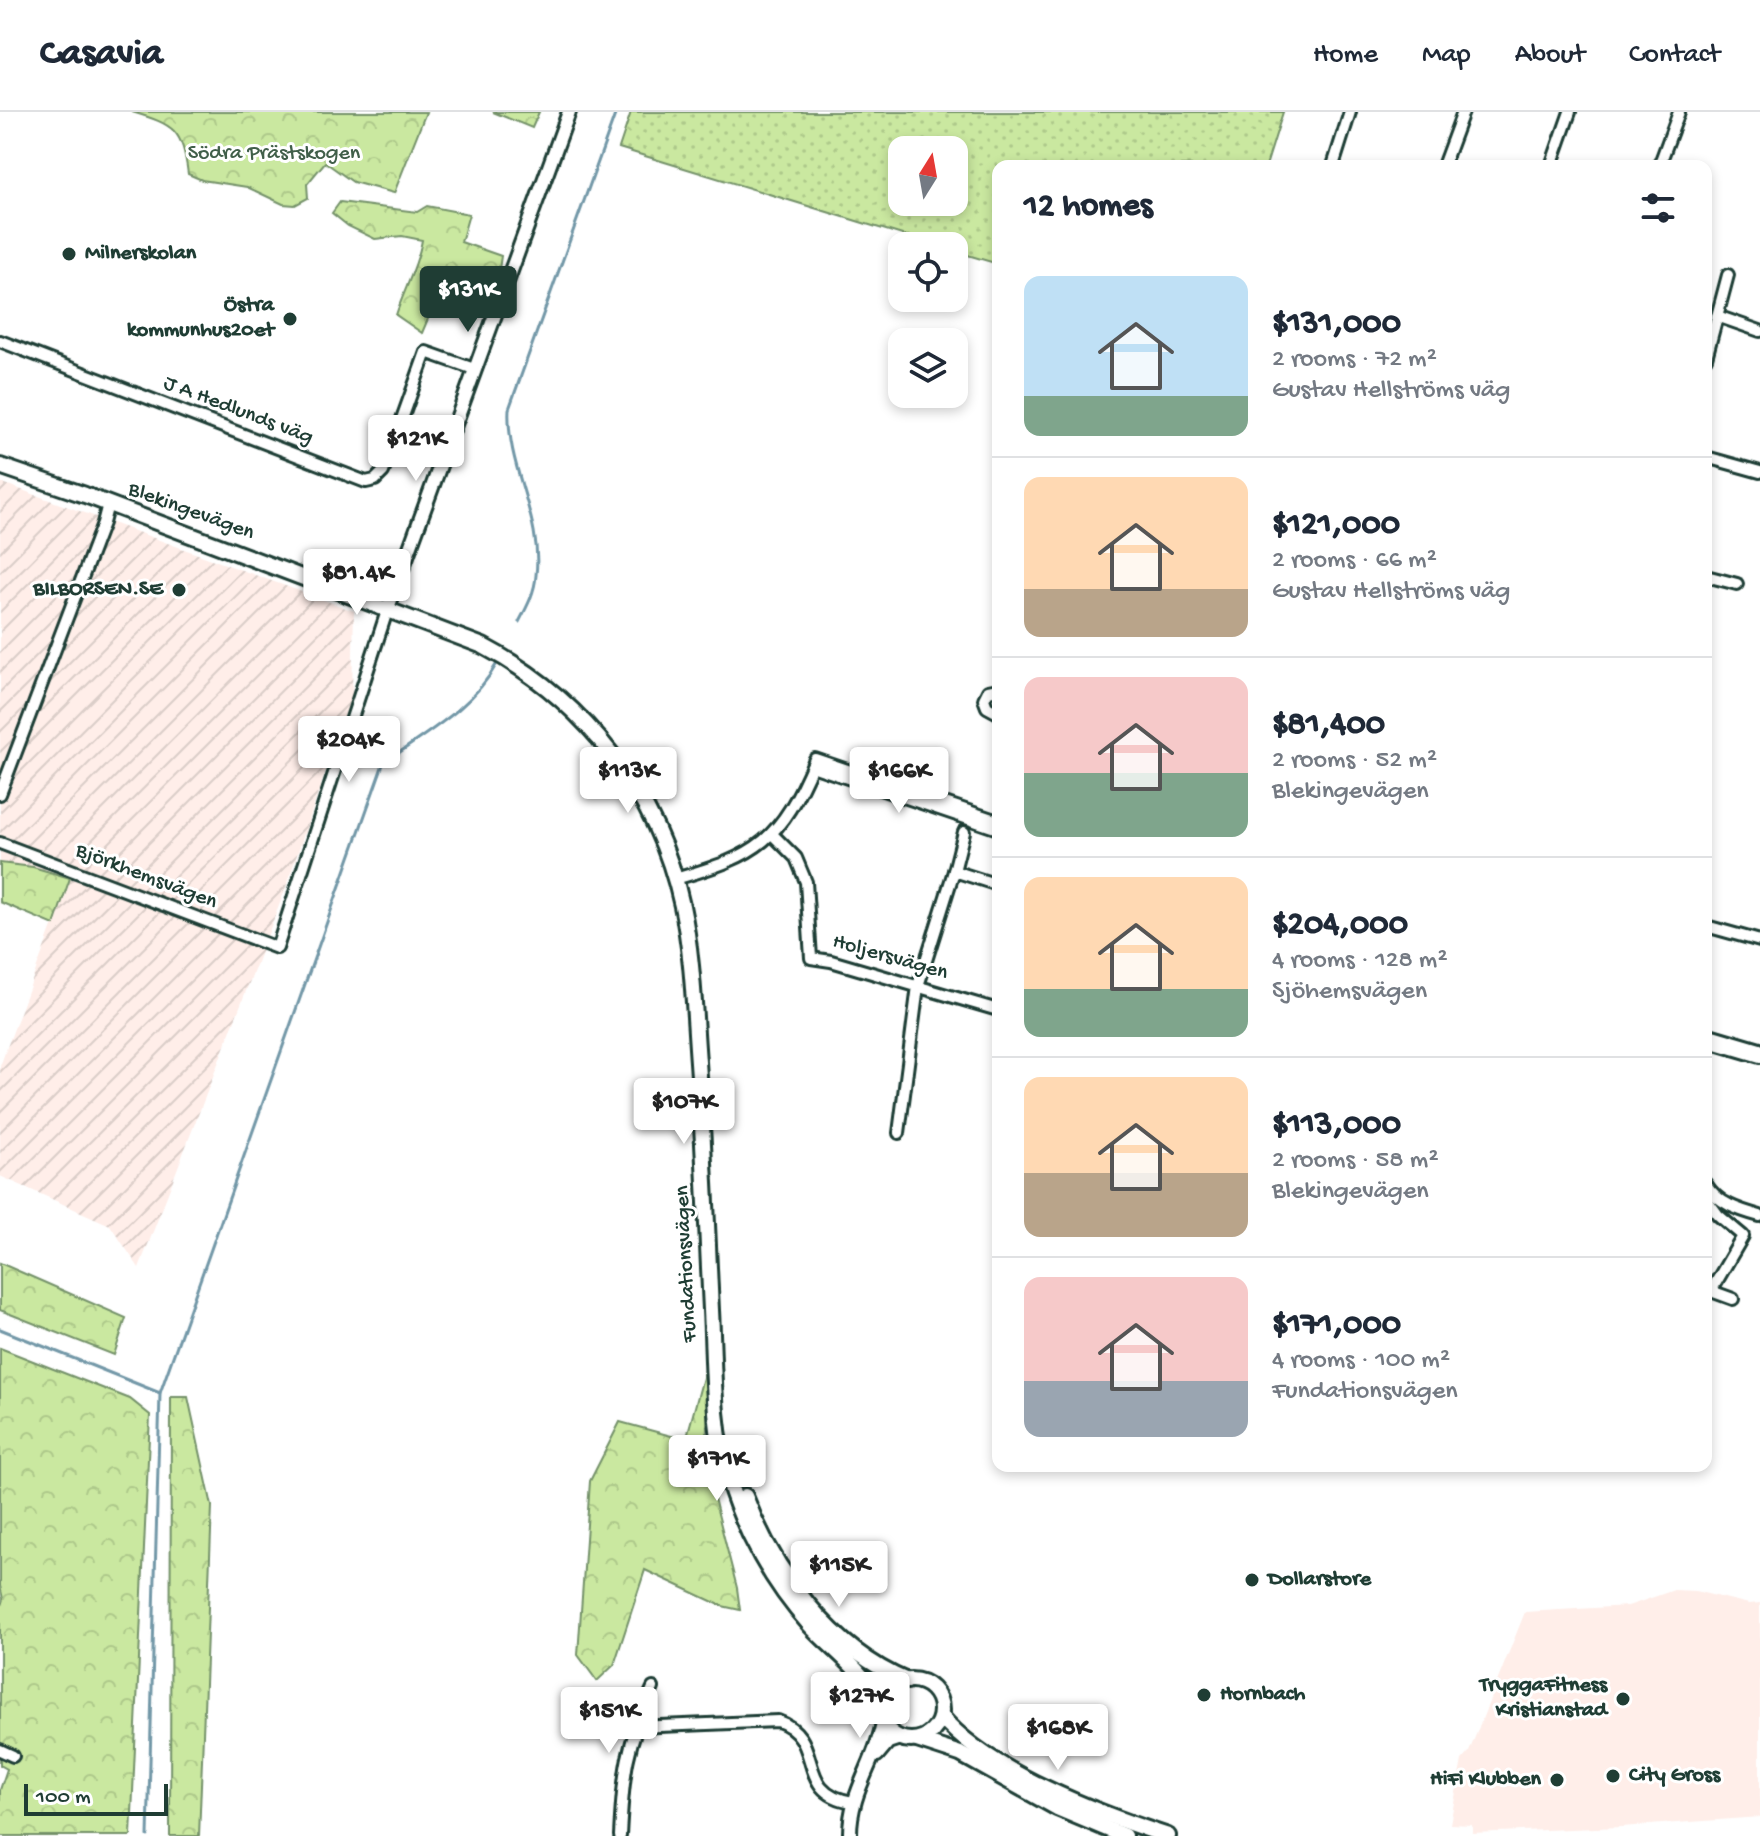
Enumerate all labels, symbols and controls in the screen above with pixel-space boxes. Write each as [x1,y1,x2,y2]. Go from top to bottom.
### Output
text: Casavia [40,33,163,77]
text: Home [1313,39,1378,72]
text: Map [1422,39,1471,72]
text: About [1515,39,1585,72]
text: Contact [1629,39,1720,72]
north arrow [888,136,968,216]
map controls [888,136,968,408]
park label: Södra Prästskogen [188,141,361,167]
icon: filters [1636,186,1680,230]
text: 12 homes [1024,188,1153,228]
button: locate [888,232,968,312]
place label: Milnerskolan [85,241,197,267]
marker: Milnerskolan [60,245,78,263]
pin: $131K [412,266,524,334]
text: $131K [438,276,498,307]
place label: Östra kommunhus20et [127,293,276,344]
text: $131,000 [1272,305,1401,345]
icon: home [1088,308,1184,404]
marker: Östra kommunhus20et [281,310,299,328]
button: layers [888,328,968,408]
text: 2 rooms · 72 m² [1272,345,1437,376]
street label: J A Hedlunds väg [160,371,316,451]
text: Gustav Hellströms väg [1272,376,1510,407]
pin: $121K [360,415,472,483]
text: $121K [386,425,446,456]
street label: Blekingevägen [123,477,258,547]
text: $121,000 [1272,506,1400,546]
icon: home [1088,509,1184,605]
text: 2 rooms · 66 m² [1272,546,1437,577]
pin: $81.4K [292,549,422,617]
text: $81.4K [321,559,393,590]
place label: BILBORSEN.SE [32,577,164,603]
text: Gustav Hellströms väg [1272,577,1510,608]
marker: BILBORSEN.SE [170,581,188,599]
text: $81,400 [1272,706,1385,746]
icon: home [1088,709,1184,805]
pin: $204K [293,716,405,784]
text: $204K [316,726,382,757]
text: 2 rooms · 52 m² [1272,746,1437,777]
pin: $113K [572,747,684,815]
pin: $166K [843,747,955,815]
text: $113K [598,757,658,788]
text: $166K [868,757,930,788]
text: Blekingevägen [1272,777,1429,808]
street label: Björkhemsvägen [70,838,221,916]
text: $204,000 [1272,906,1408,946]
icon: home [1088,909,1184,1005]
street label: Holjersvägen [829,929,951,987]
text: 4 rooms · 128 m² [1272,946,1448,977]
text: Sjöhemsvägen [1272,977,1427,1008]
pin: $107K [628,1078,740,1146]
text: $107K [652,1088,716,1119]
text: $113,000 [1272,1106,1401,1146]
icon: home [1088,1109,1184,1205]
text: 2 rooms · 58 m² [1272,1146,1438,1177]
text: Blekingevägen [1272,1177,1429,1208]
street label: Fundationsvägen [670,1184,704,1344]
text: $171,000 [1272,1306,1401,1346]
icon: home [1088,1309,1184,1405]
text: 4 rooms · 100 m² [1272,1346,1450,1377]
text: Fundationsvägen [1272,1377,1458,1408]
pin: $171K [661,1435,773,1503]
text: $171K [687,1445,747,1476]
pin: $115K [783,1541,895,1609]
text: $115K [809,1551,869,1582]
place label: Dollarstore [1266,1567,1372,1593]
marker: Dollarstore [1243,1571,1261,1589]
pin: $127K [804,1672,916,1740]
place label: TryggaFitness Kristianstad [1478,1673,1609,1724]
text: $127K [829,1682,891,1713]
place label: Hornbach [1220,1682,1306,1708]
marker: Hornbach [1195,1686,1213,1704]
pin: $151K [553,1687,665,1755]
marker: TryggaFitness Kristianstad [1614,1690,1632,1708]
text: $151K [579,1697,639,1728]
pin: $168K [1002,1704,1114,1772]
text: $168K [1026,1714,1090,1745]
place label: City Gross [1628,1763,1722,1789]
place label: HiFi Klubben [1430,1767,1542,1793]
marker: City Gross [1604,1767,1622,1785]
marker: HiFi Klubben [1548,1771,1566,1789]
scale bar [24,1780,168,1816]
text: 100 m [36,1785,91,1811]

